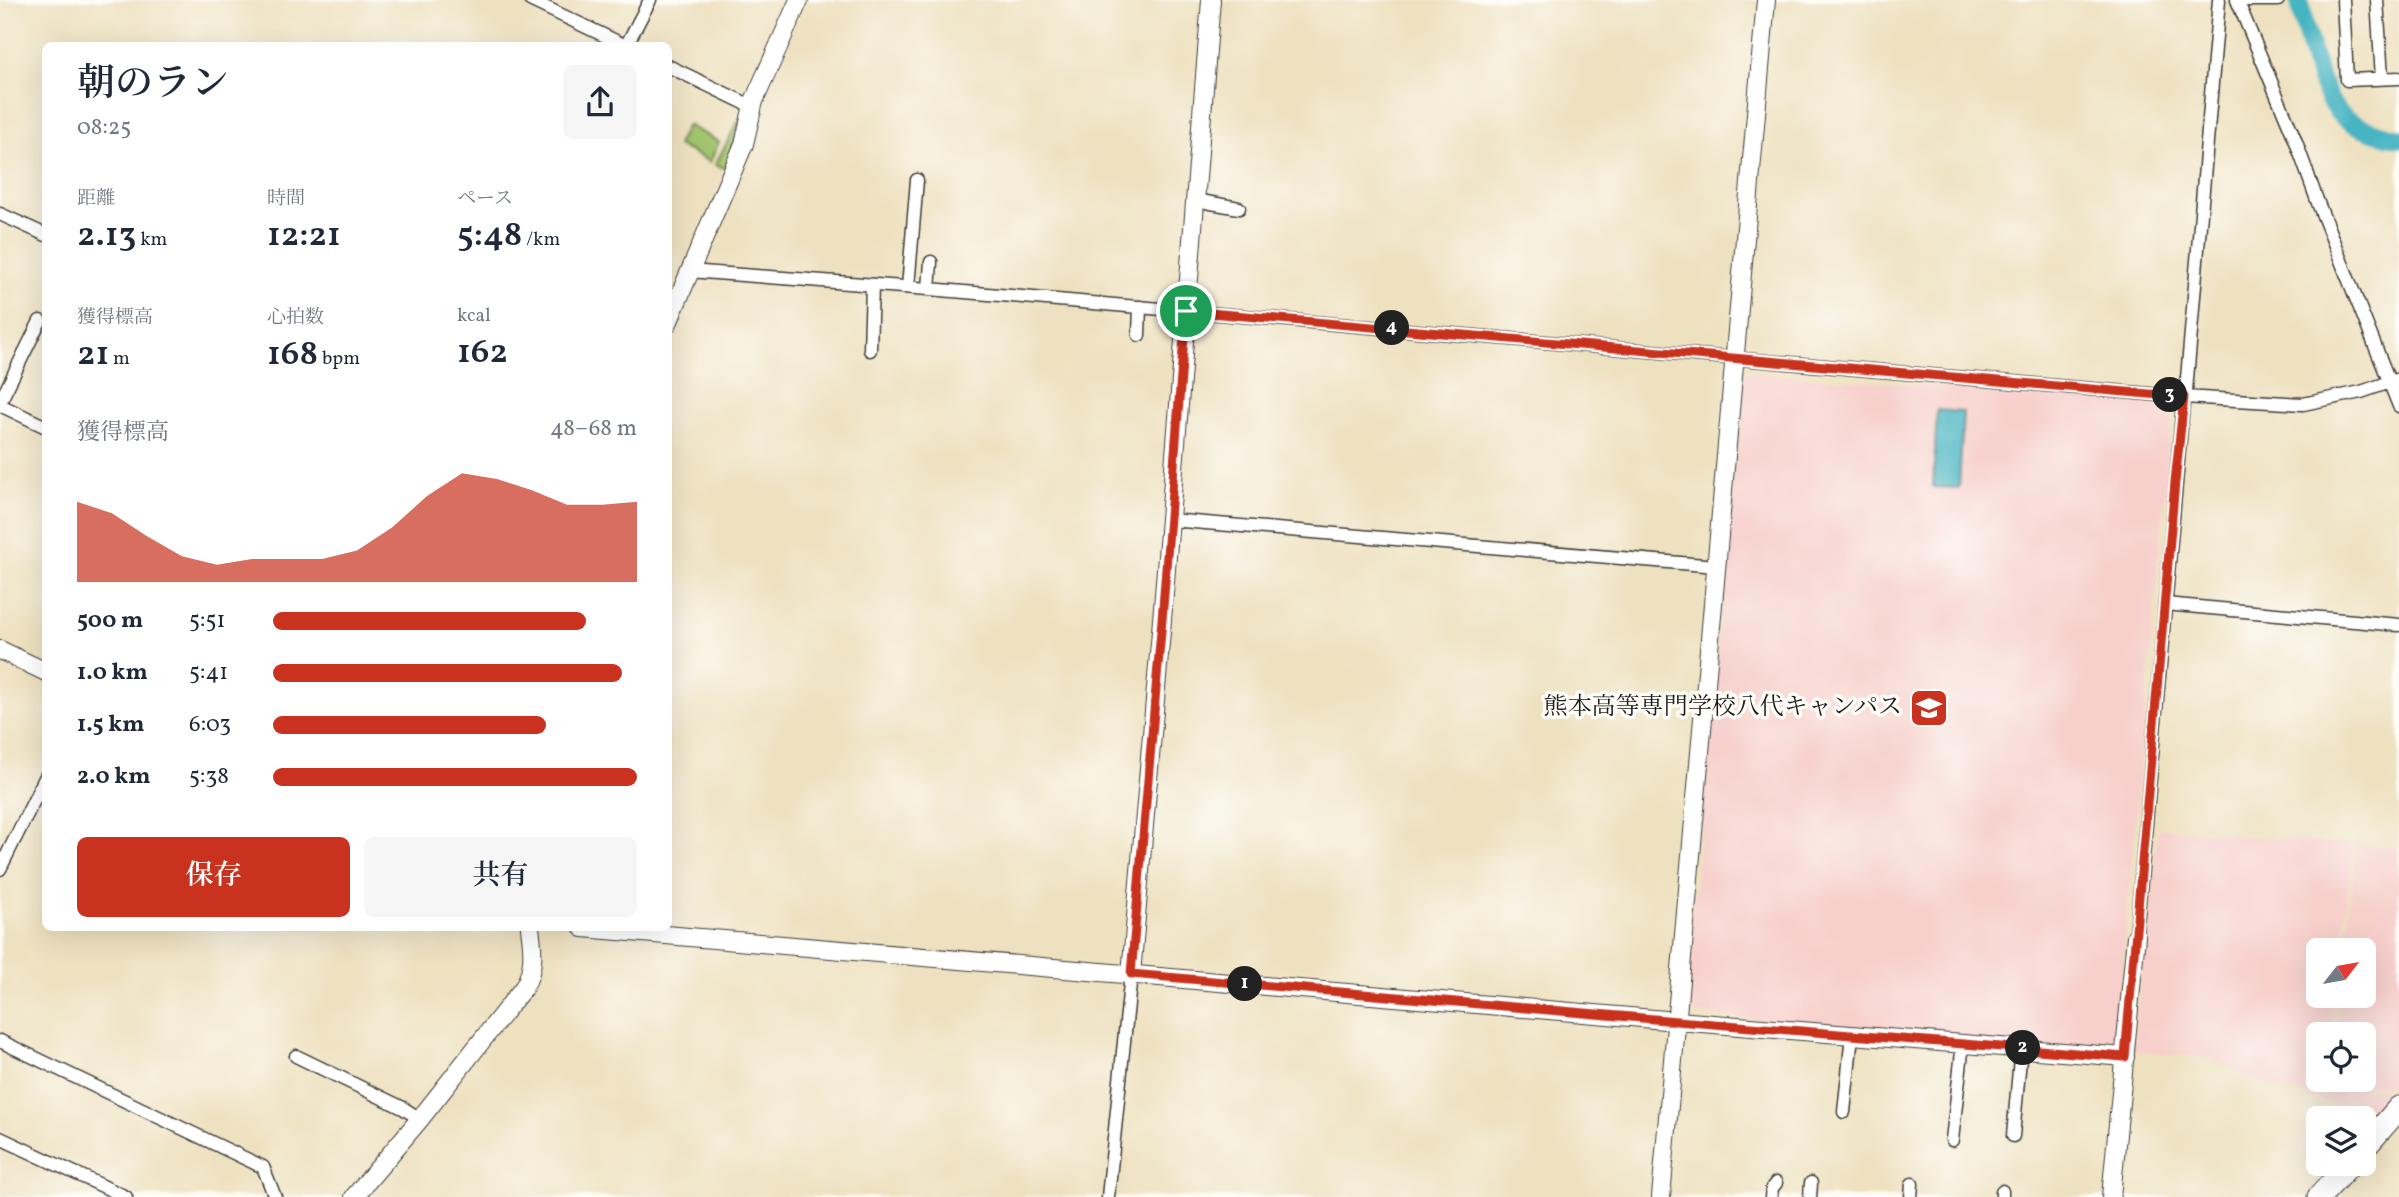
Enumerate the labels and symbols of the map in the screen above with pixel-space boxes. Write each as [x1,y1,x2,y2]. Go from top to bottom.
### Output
pin [1156,281,1216,341]
pin: 4 [1374,310,1410,346]
pin: 3 [2152,378,2188,412]
school or university icon: 熊本高等専門学校八代キャンパス [1908,687,1950,729]
place label: 熊本高等専門学校八代キャンパス [1544,691,1902,725]
north arrow [2306,938,2376,1008]
pin: 1 [1228,967,1262,1002]
pin: 2 [2006,1030,2040,1066]

